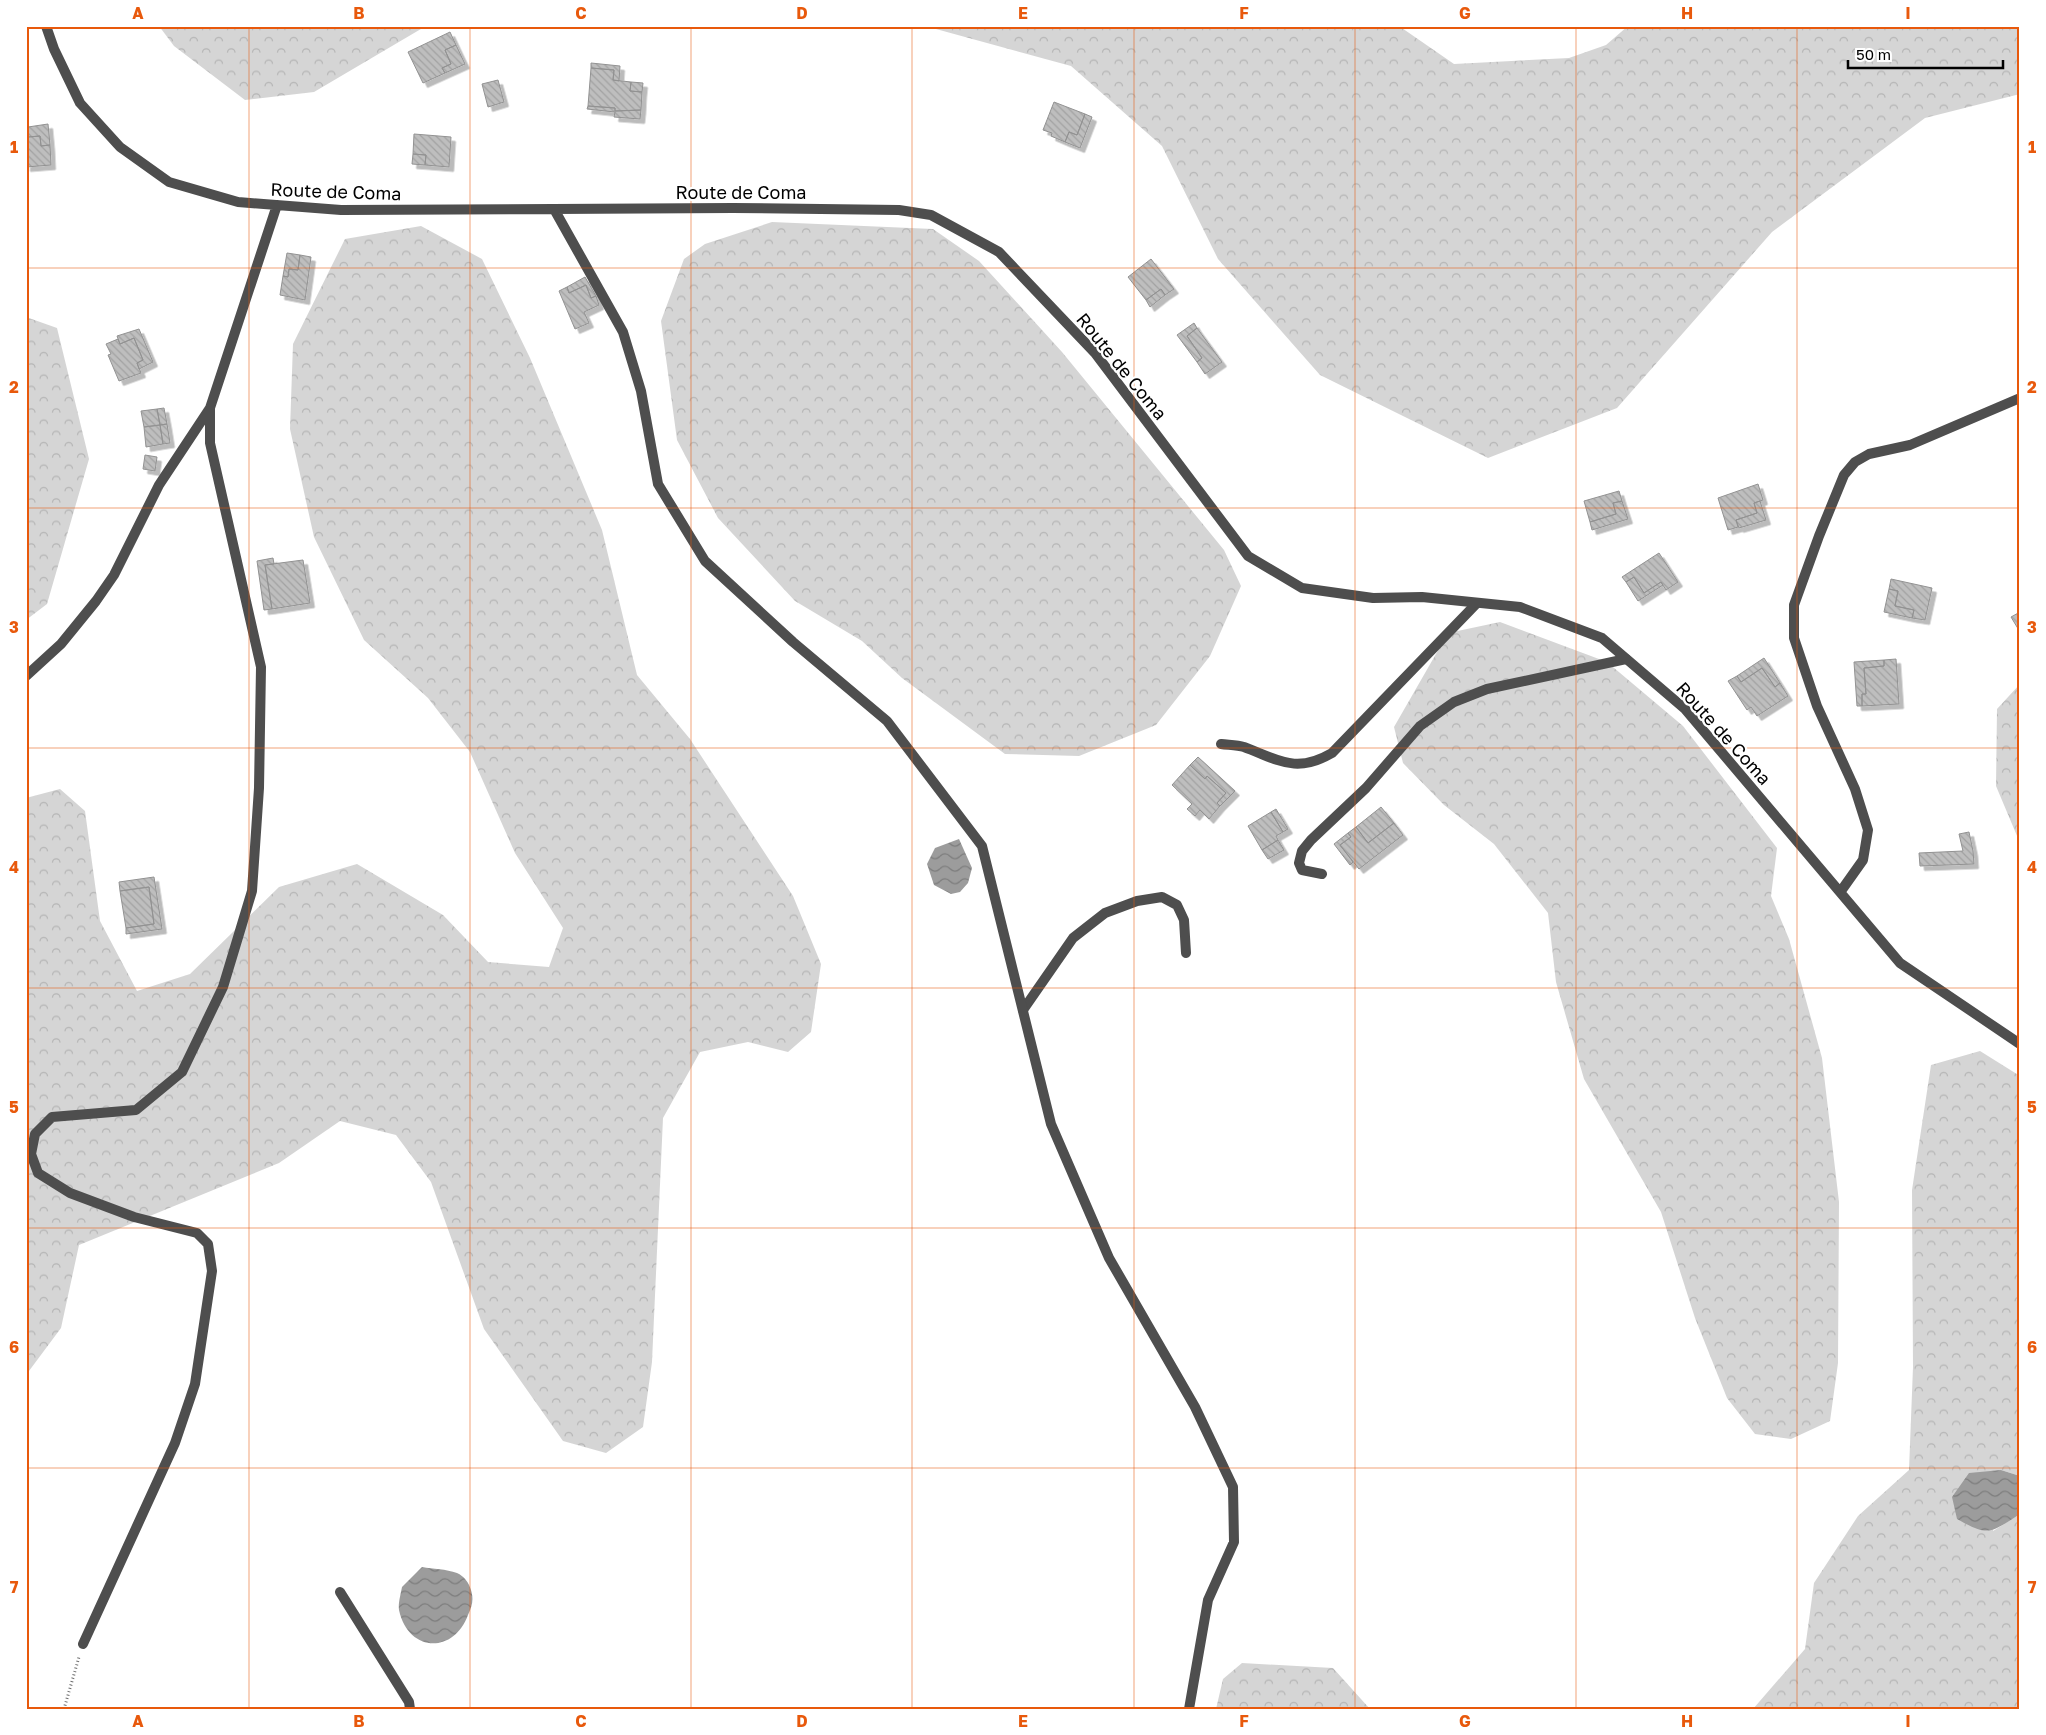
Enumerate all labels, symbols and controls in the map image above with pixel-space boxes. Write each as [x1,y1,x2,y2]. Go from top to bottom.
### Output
text: A [132,3,144,23]
text: B [353,3,365,23]
text: C [575,3,587,23]
text: D [796,3,808,23]
text: E [1018,3,1028,23]
text: F [1239,3,1249,23]
text: G [1459,3,1471,23]
text: H [1681,3,1693,23]
text: I [1905,3,1911,23]
scale bar [1848,38,2004,70]
text: 50 m [1856,45,1891,63]
text: 1 [10,137,18,157]
text: 1 [2028,137,2036,157]
street label: Route de Coma [270,178,402,204]
street label: Route de Coma [675,181,807,203]
street label: Route de Coma [1072,308,1172,424]
text: 2 [9,377,19,397]
text: 2 [2027,377,2037,397]
text: 3 [9,617,19,637]
text: 3 [2027,617,2037,637]
street label: Route de Coma [1672,677,1776,789]
text: 4 [9,857,19,877]
text: 4 [2027,857,2037,877]
text: 5 [9,1097,19,1117]
text: 5 [2027,1097,2037,1117]
text: 6 [9,1337,19,1357]
text: 6 [2027,1337,2037,1357]
text: 7 [10,1577,19,1597]
text: 7 [2028,1577,2037,1597]
text: A [132,1711,144,1731]
text: B [353,1711,365,1731]
text: C [575,1711,587,1731]
text: D [796,1711,808,1731]
text: E [1018,1711,1028,1731]
text: F [1239,1711,1249,1731]
text: G [1459,1711,1471,1731]
text: H [1681,1711,1693,1731]
text: I [1905,1711,1911,1731]

